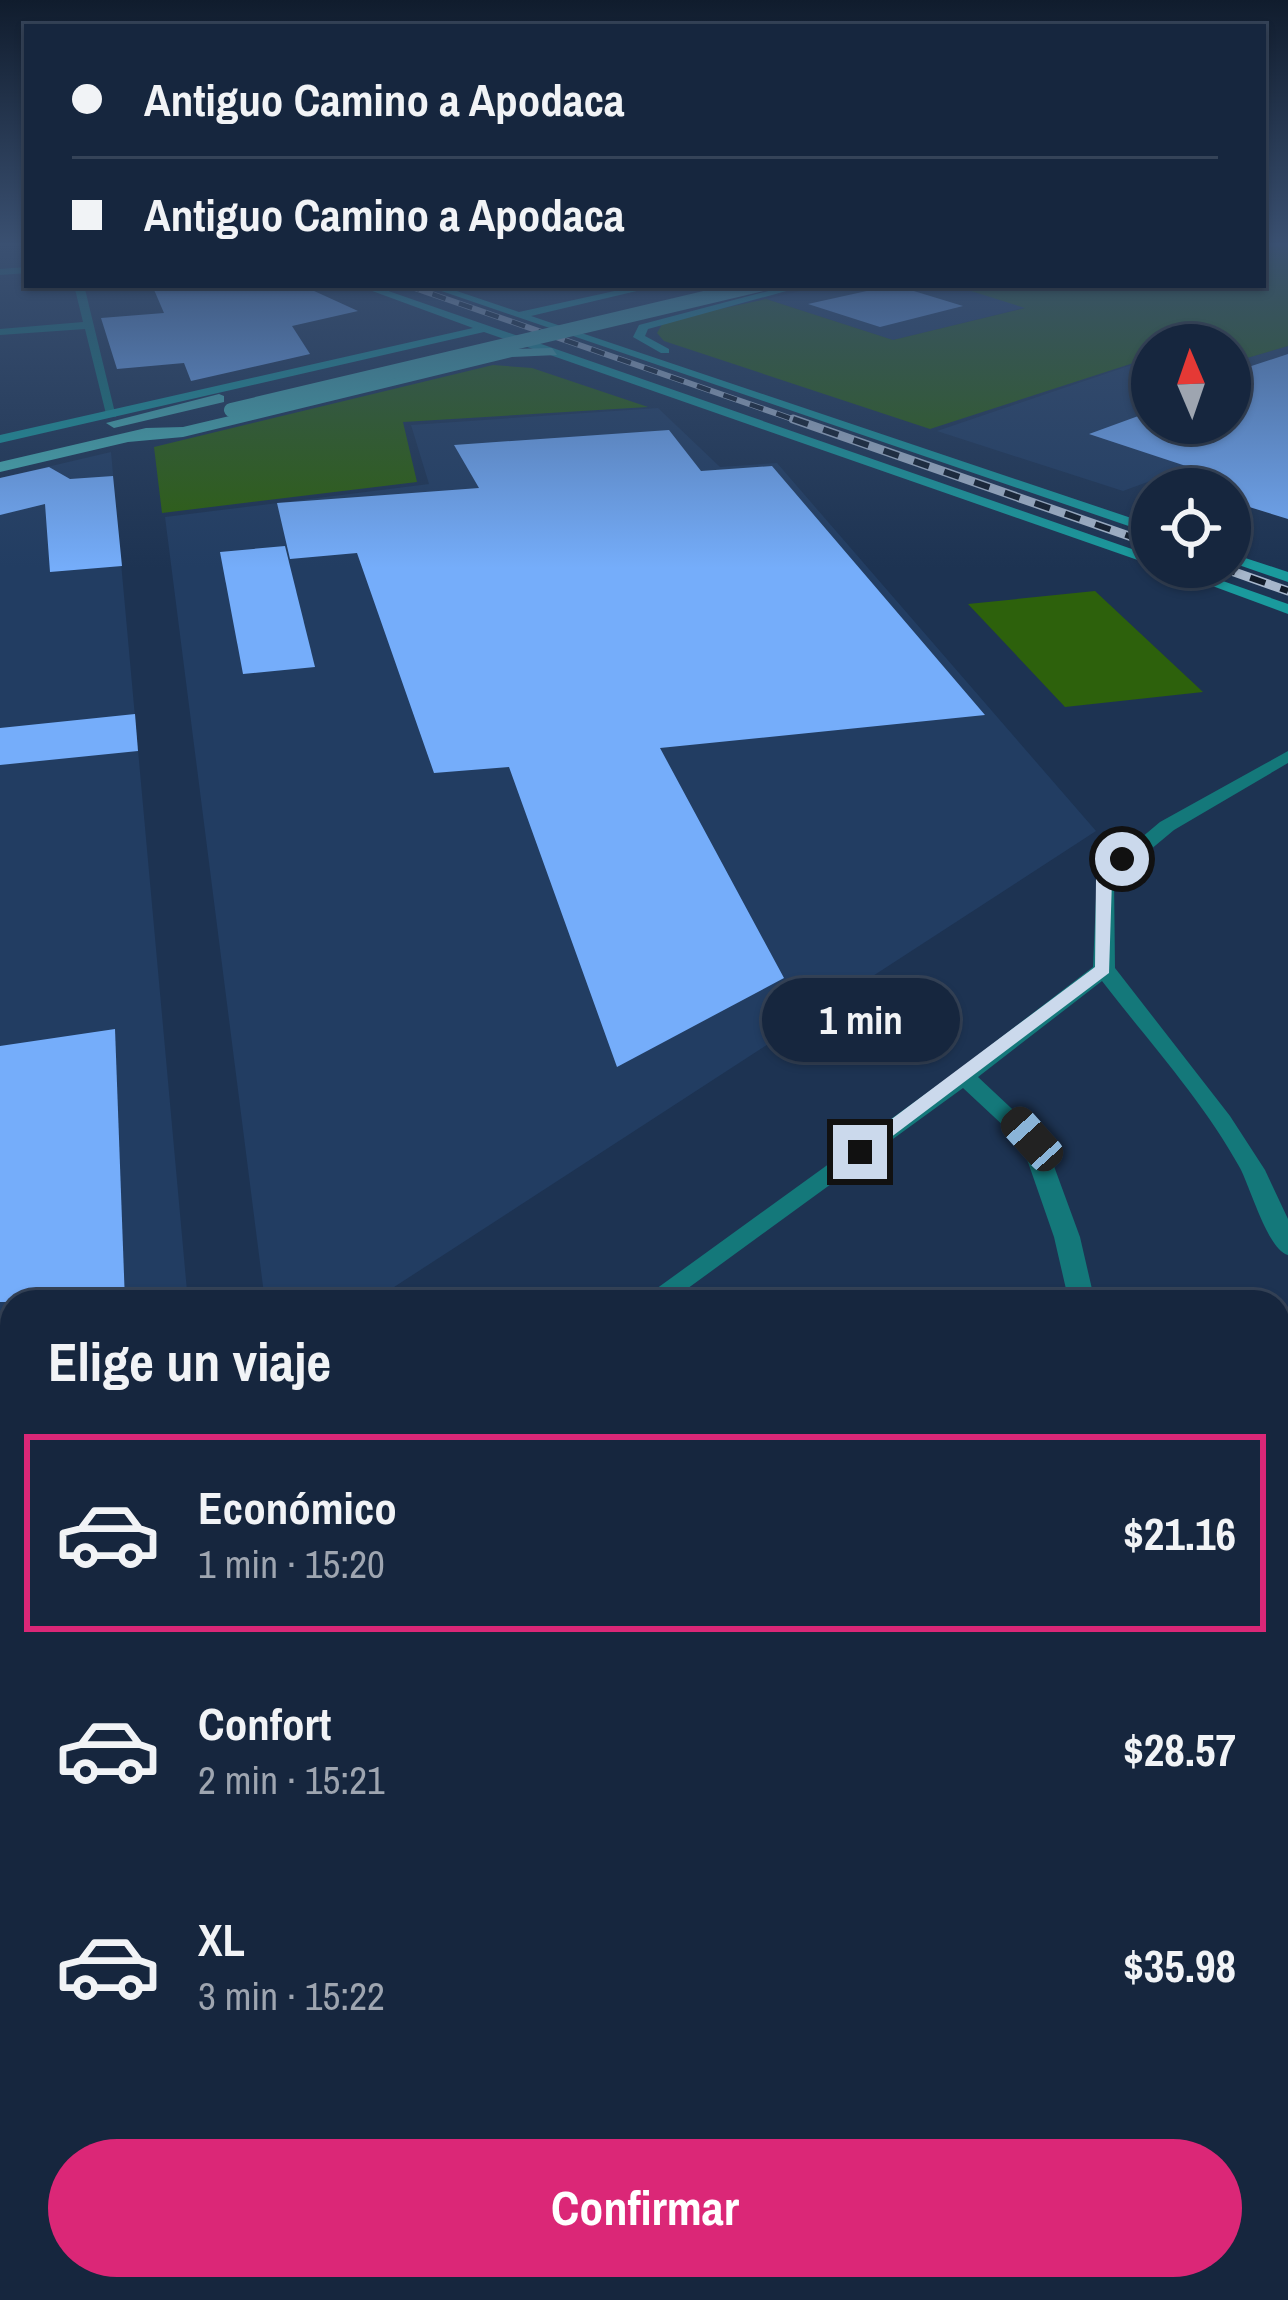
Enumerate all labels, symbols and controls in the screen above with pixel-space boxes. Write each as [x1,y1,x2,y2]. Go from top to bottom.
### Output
text: Antiguo Camino a Apodaca [144,69,624,130]
text: Antiguo Camino a Apodaca [144,184,624,245]
north arrow [1131,324,1251,444]
map controls [1131,324,1251,588]
button: locate [1131,468,1251,588]
route start [1095,832,1149,886]
callout: 1 min [761,978,959,1062]
text: 1 min [819,994,903,1046]
car [995,1100,1069,1178]
route end [833,1125,887,1179]
text: Elige un viaje [48,1325,331,1398]
text: Económico [198,1477,397,1538]
icon: car [54,1479,162,1587]
text: $21.16 [1123,1503,1236,1564]
text: 1 min · 15:20 [198,1538,385,1590]
text: Confort [198,1693,331,1754]
icon: car [54,1695,162,1803]
text: $28.57 [1123,1719,1236,1780]
text: 2 min · 15:21 [198,1754,385,1806]
text: XL [198,1909,245,1970]
icon: car [54,1911,162,2019]
text: $35.98 [1123,1935,1236,1996]
text: 3 min · 15:22 [198,1970,385,2022]
button: Confirmar [48,2139,1242,2277]

